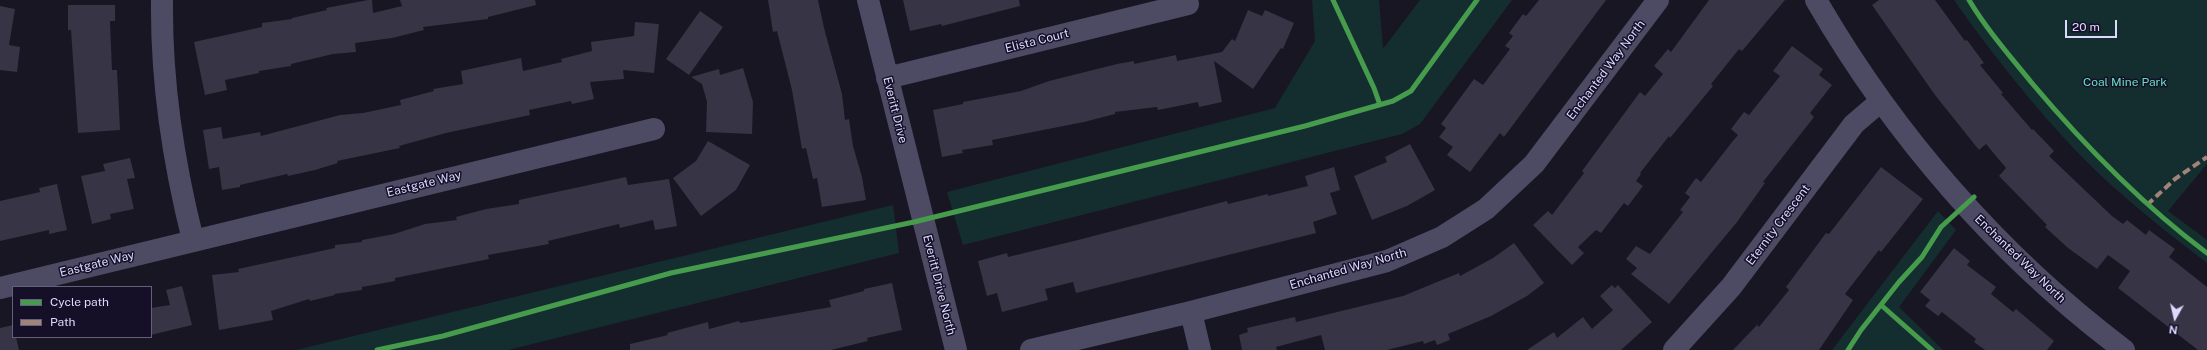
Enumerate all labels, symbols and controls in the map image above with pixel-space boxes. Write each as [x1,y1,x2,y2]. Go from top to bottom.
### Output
scale bar [2067,12,2119,38]
street label: Enchanted Way North [1564,17,1648,123]
text: 20 m [2072,20,2100,34]
street label: Elista Court [1004,26,1070,56]
street label: Everitt Drive [880,75,910,145]
park label: Coal Mine Park [2083,75,2167,89]
street label: Eastgate Way [385,168,463,200]
street label: Eternity Crescent [1743,182,1813,268]
street label: Enchanted Way North [1972,212,2068,306]
street label: Everitt Drive North [920,233,958,337]
street label: Enchanted Way North [1288,245,1408,293]
street label: Eastgate Way [58,248,136,280]
legend [12,286,152,338]
text: Cycle path [50,295,109,309]
north arrow [2155,298,2195,338]
text: Path [50,315,76,329]
text: N [2168,323,2178,336]

